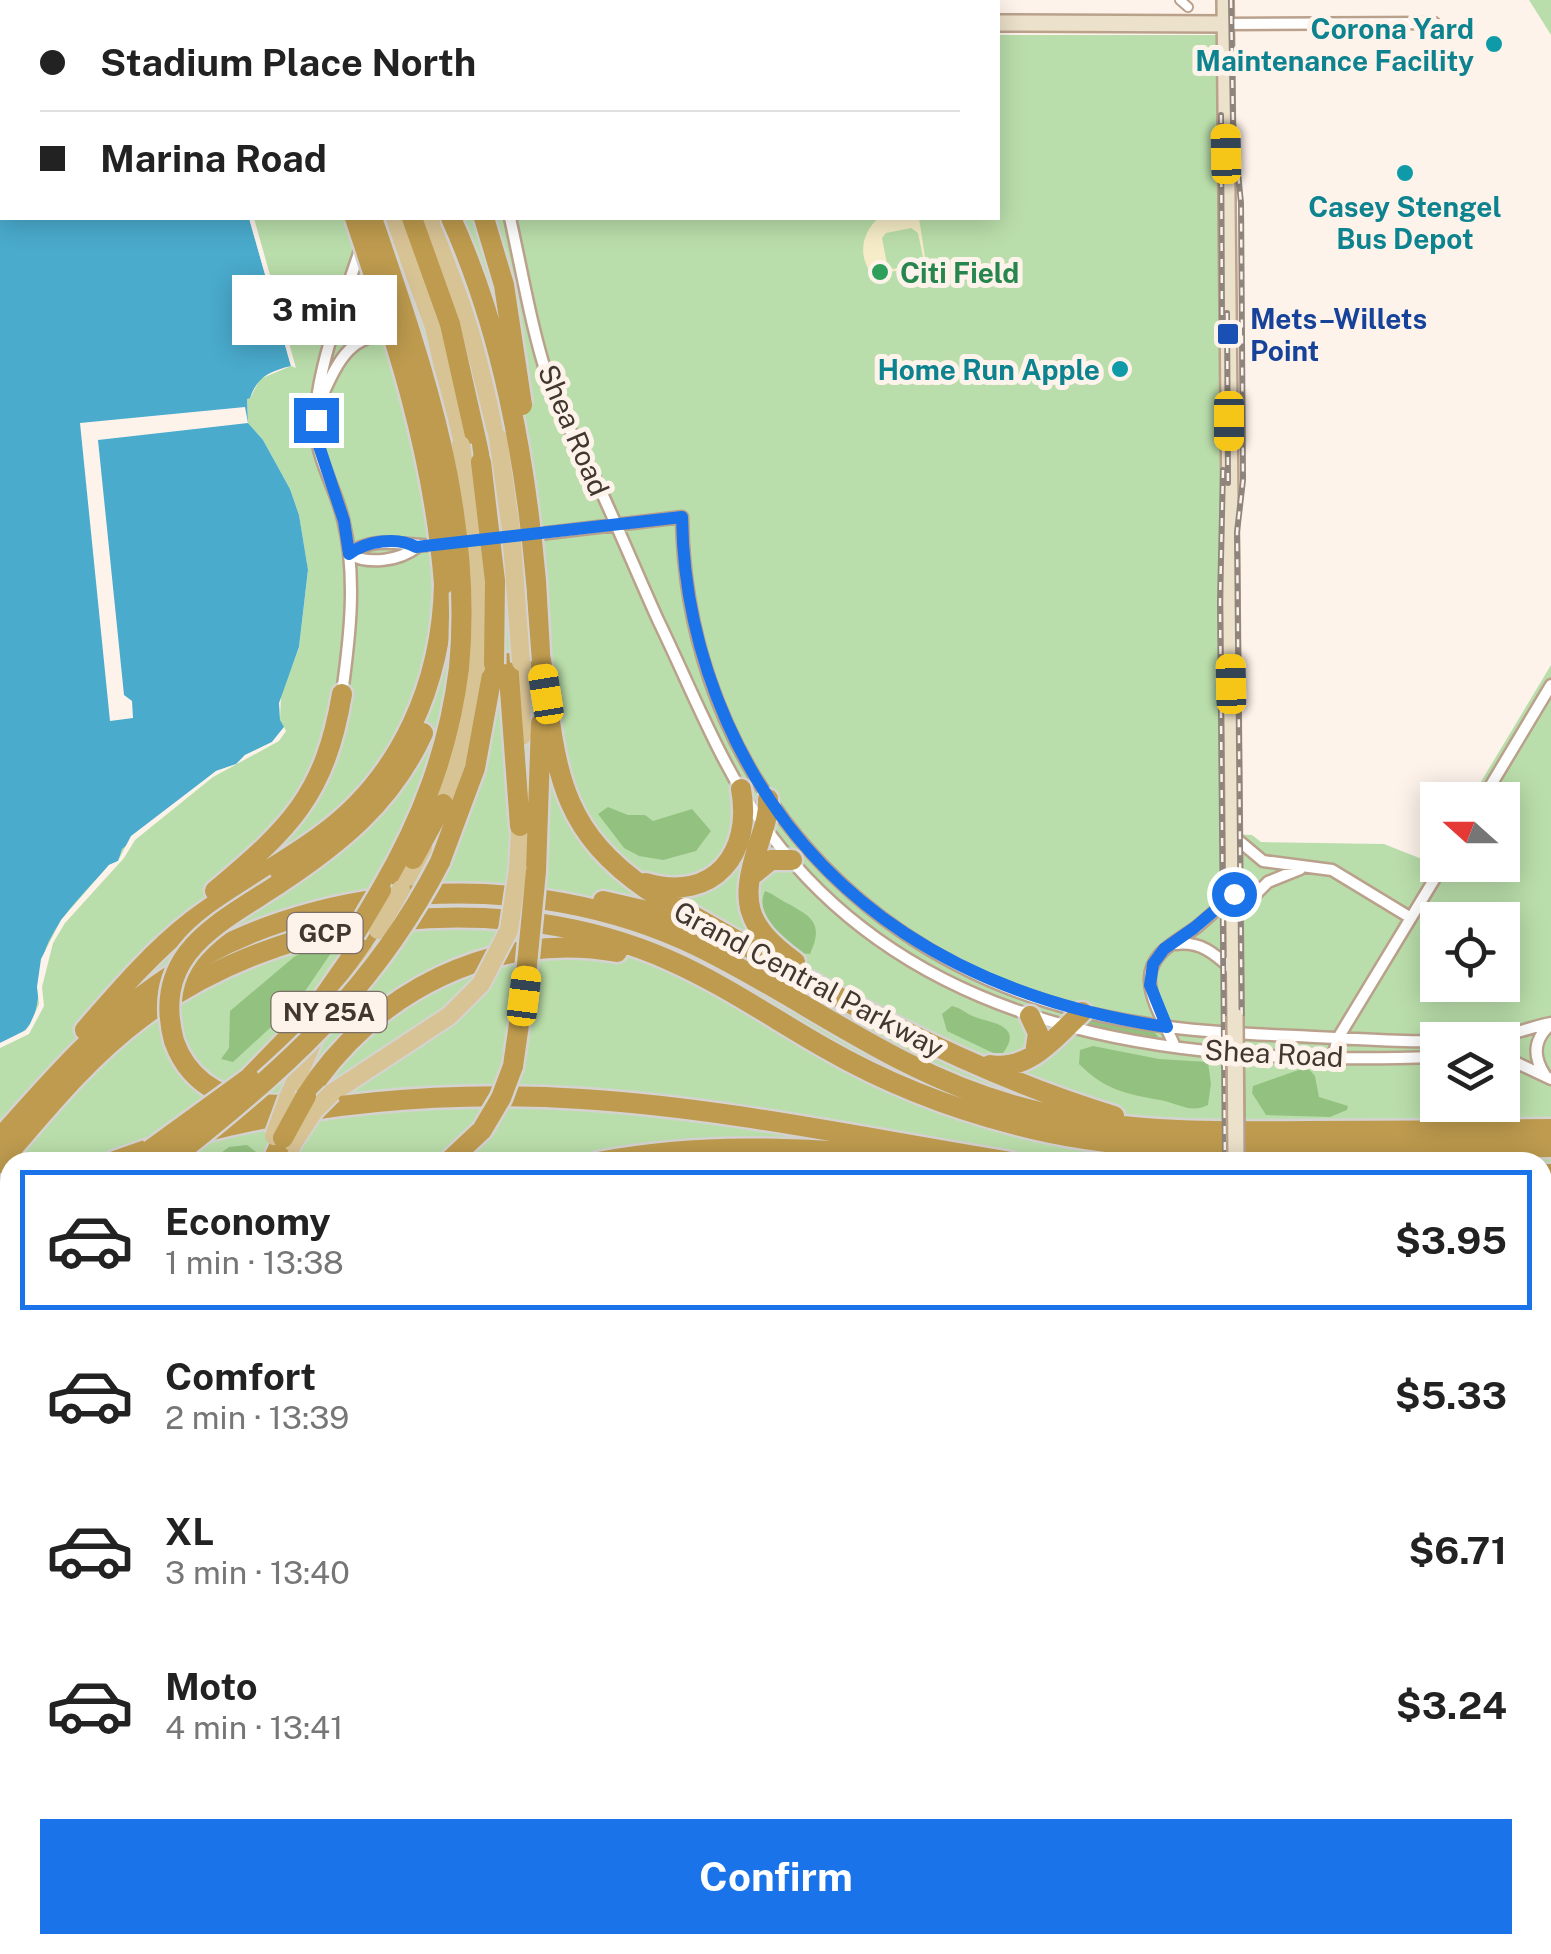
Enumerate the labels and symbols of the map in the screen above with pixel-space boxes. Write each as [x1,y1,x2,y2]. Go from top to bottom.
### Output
place label: Corona Yard Maintenance Facility [1195,12,1474,77]
marker: Corona Yard Maintenance Facility [1483,33,1505,55]
car [1210,124,1242,184]
marker: Casey Stengel Bus Depot [1394,162,1416,184]
place label: Casey Stengel Bus Depot [1308,190,1502,255]
place label: Citi Field [900,256,1019,289]
marker: Citi Field [869,261,891,283]
callout: 3 min [234,275,398,345]
place label: Mets–Willets Point [1250,302,1427,367]
marker: Mets–Willets Point [1215,321,1241,347]
place label: Home Run Apple [877,353,1100,386]
marker: Home Run Apple [1109,358,1131,380]
street label: Shea Road [532,359,616,501]
car [1214,391,1244,451]
route end [294,398,339,443]
car [1215,654,1247,714]
car [526,662,566,726]
north arrow [1420,782,1520,882]
route start [1212,872,1257,917]
street label: Grand Central Parkway [669,894,949,1064]
road number: GCP [288,913,362,953]
car [505,964,543,1028]
road number: NY 25A [272,992,386,1032]
street label: Shea Road [1204,1033,1344,1073]

